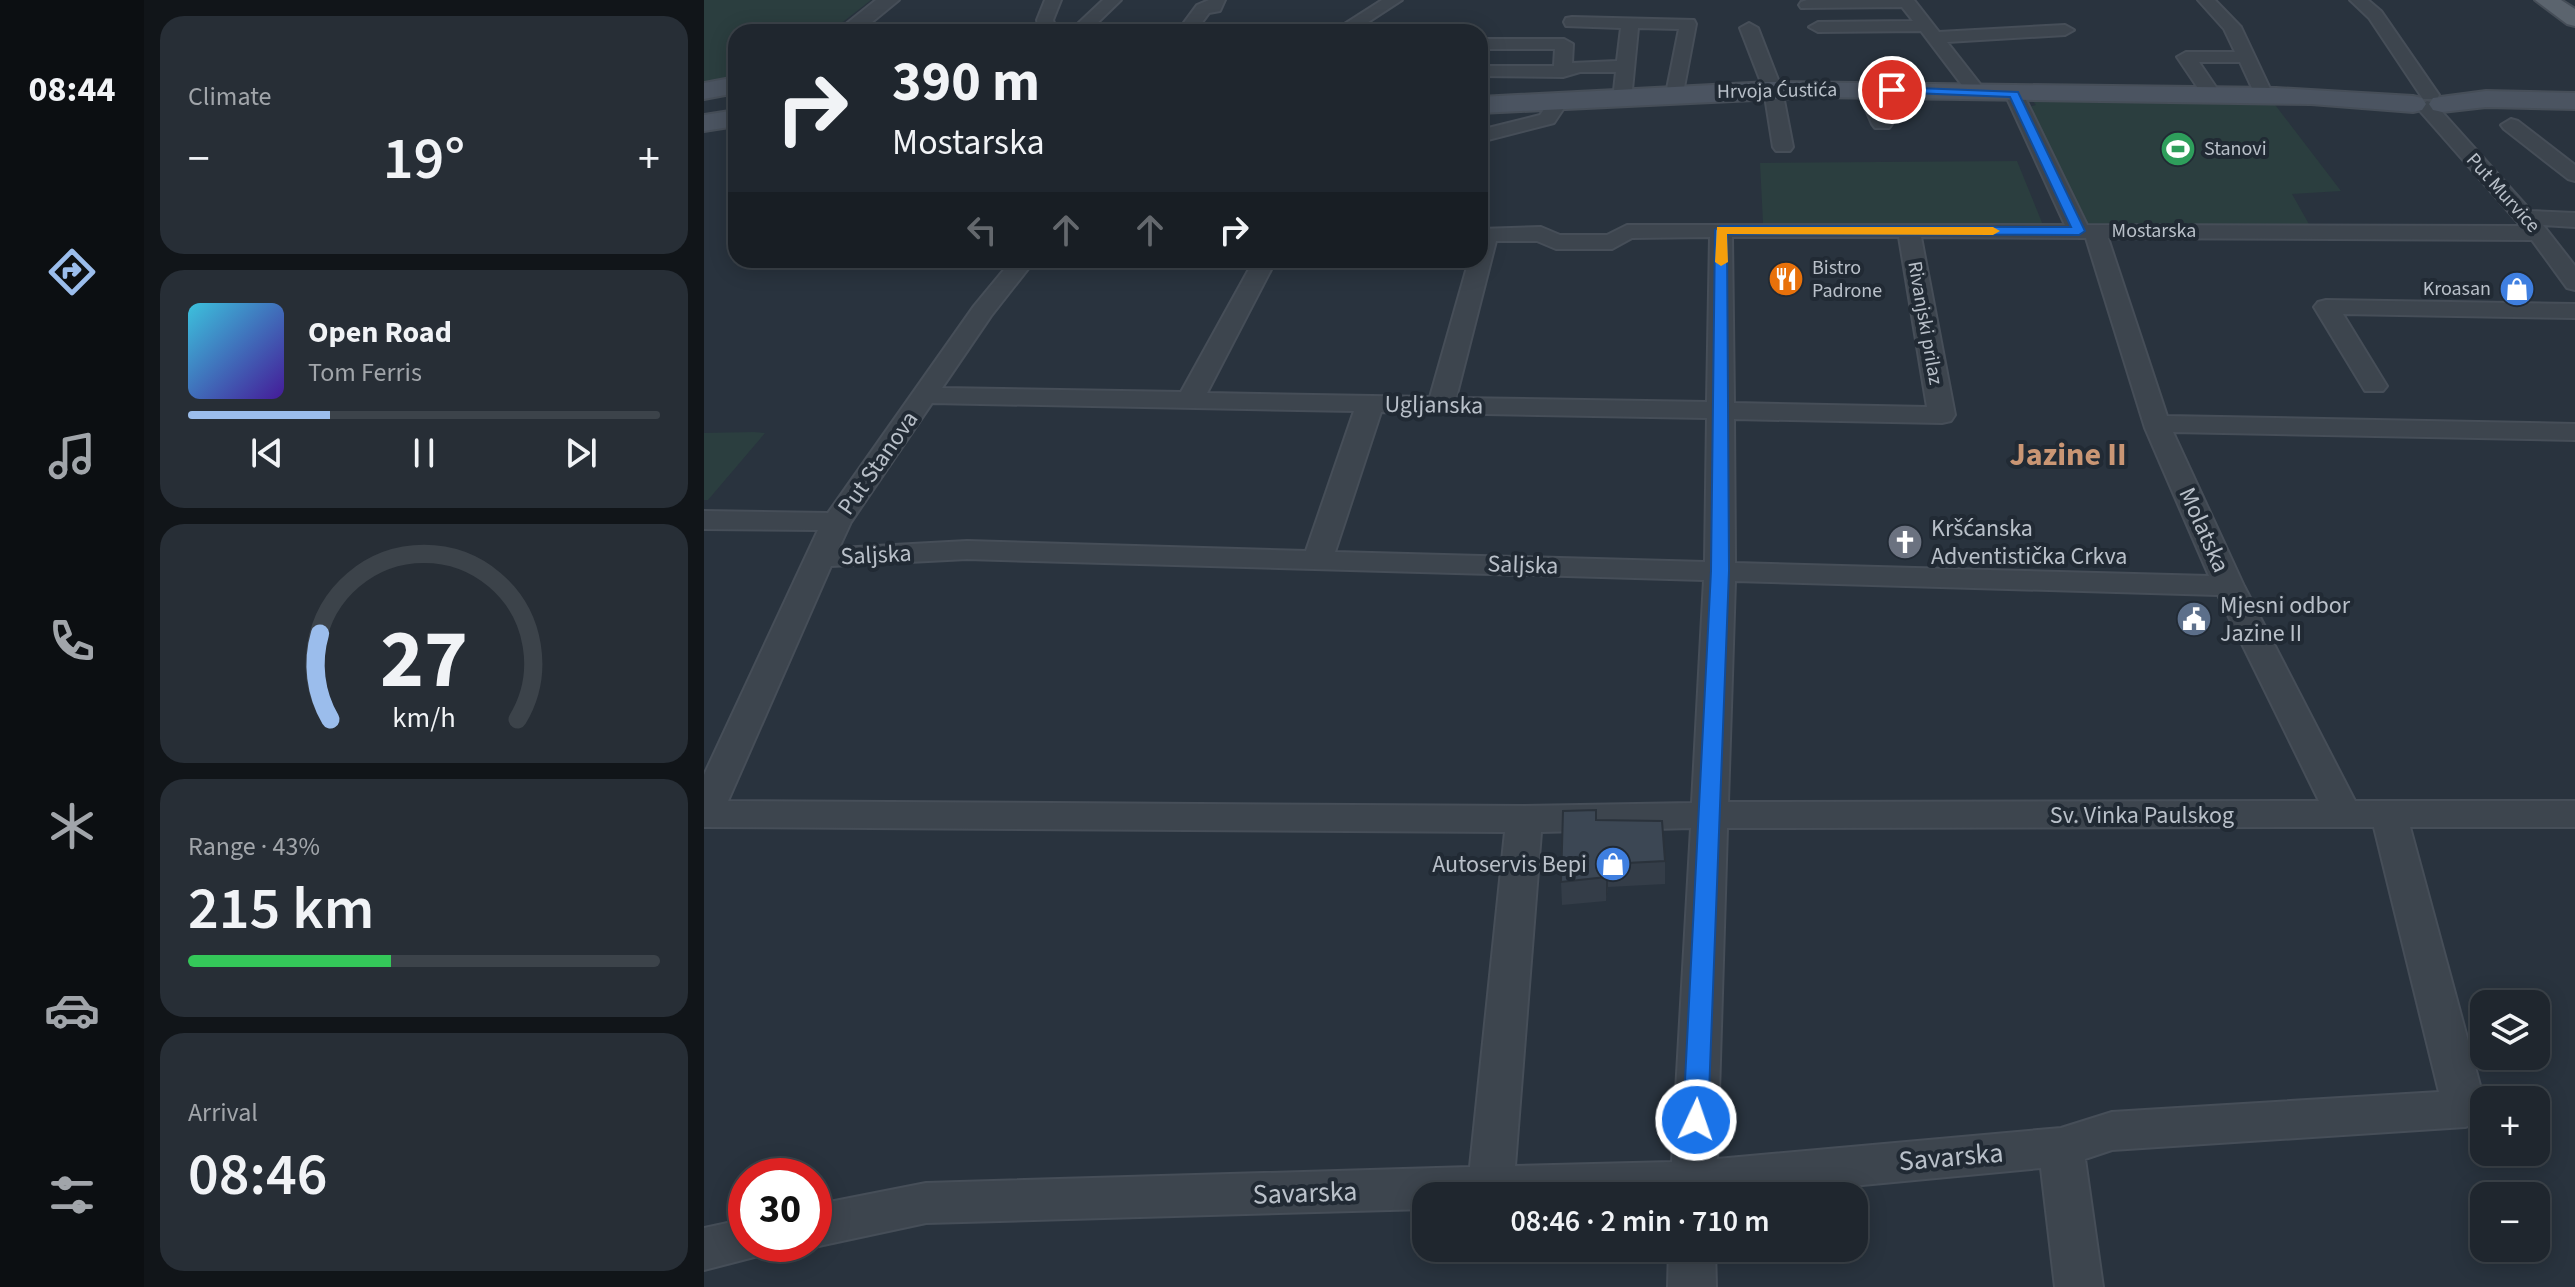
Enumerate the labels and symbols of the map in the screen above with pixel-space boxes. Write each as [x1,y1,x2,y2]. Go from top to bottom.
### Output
pin [1858,56,1926,124]
street label: Hrvoja Ćustića [1717,76,1837,106]
sports icon: Stanovi [2159,130,2197,168]
place label: Stanovi [2204,135,2267,163]
street label: Put Murvice [2460,147,2546,239]
street label: Mostarska [2112,217,2196,245]
place label: Bistro Padrone [1812,254,1882,305]
street label: Rivanjski prilaz [1900,259,1950,387]
restaurant icon: Bistro Padrone [1767,260,1805,298]
shop icon: Kroasan [2498,270,2536,308]
place label: Kroasan [2423,275,2491,303]
street label: Ugljanska [1384,387,1484,423]
street label: Put Stanova [829,404,927,522]
district label: Jazine II [2009,432,2127,478]
street label: Molatska [2170,482,2238,578]
place label: Kršćanska Adventistička Crkva [1931,511,2127,574]
church icon: Kršćanska Adventistička Crkva [1886,523,1924,561]
street label: Saljska [840,536,912,574]
street label: Saljska [1487,546,1559,584]
place label: Mjesni odbor Jazine II [2220,588,2351,651]
public building icon: Mjesni odbor Jazine II [2175,600,2213,638]
street label: Sv. Vinka Paulskog [2050,798,2234,833]
shop icon: Autoservis Bepi [1594,845,1632,883]
place label: Autoservis Bepi [1432,847,1587,882]
position arrow [1654,1078,1738,1162]
street label: Savarska [1897,1133,2005,1181]
speed limit sign: 30 [728,1158,832,1262]
street label: Savarska [1252,1171,1358,1215]

